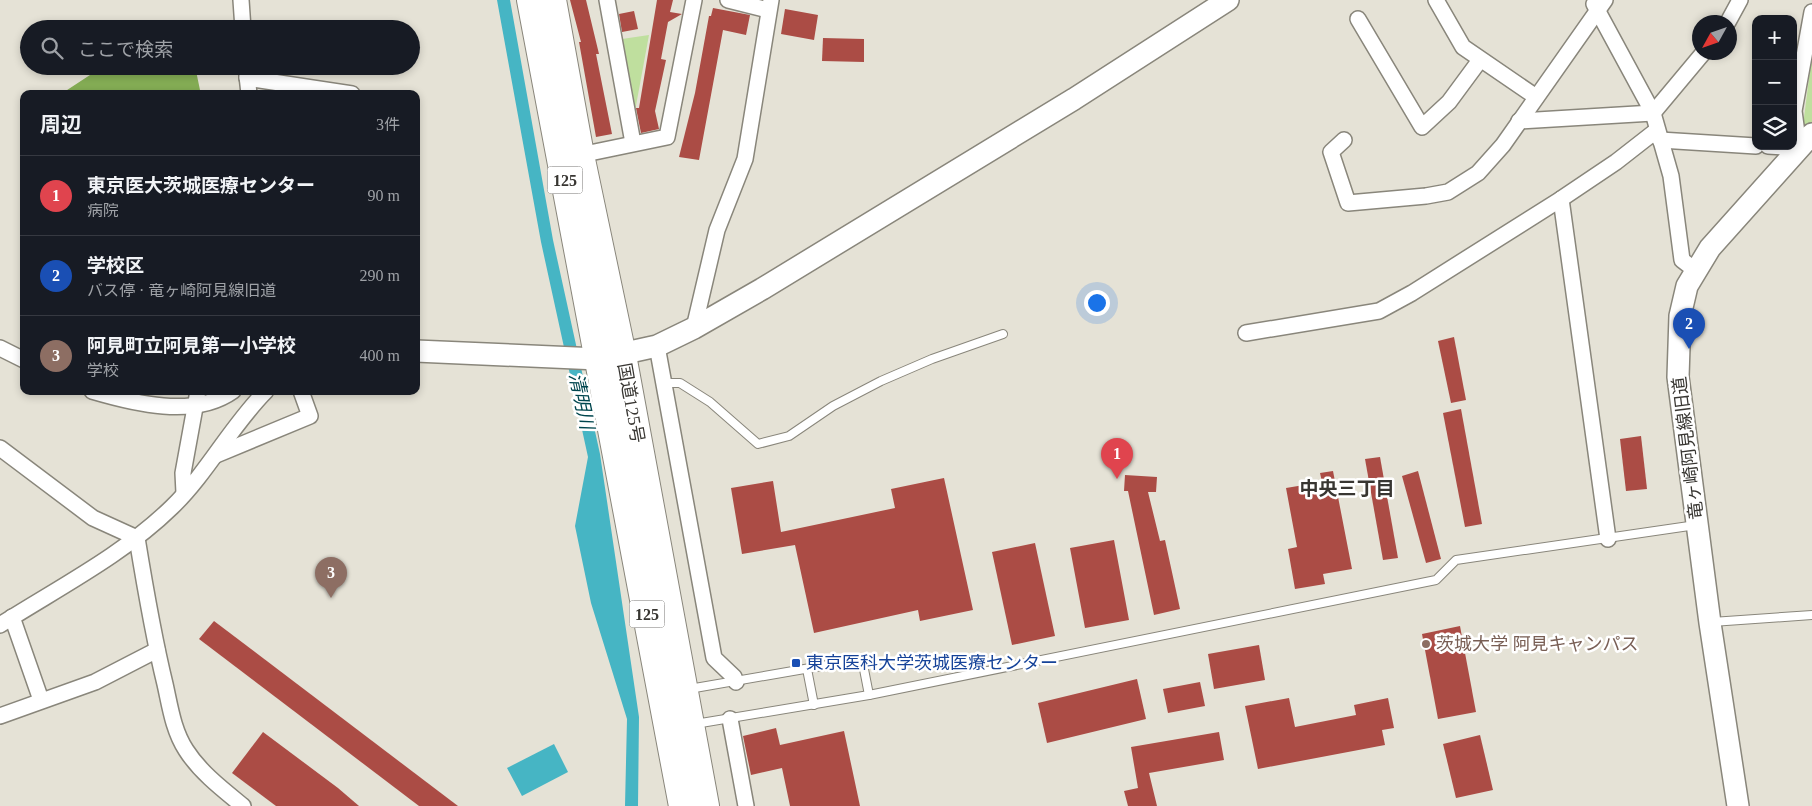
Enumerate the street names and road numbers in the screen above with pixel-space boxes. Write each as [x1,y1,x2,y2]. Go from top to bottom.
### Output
road number: 125 [548,166,582,194]
street label: 国道125号 [614,361,648,445]
street label: 竜ヶ崎阿見線旧道 [1669,375,1707,521]
road number: 125 [630,600,664,628]

